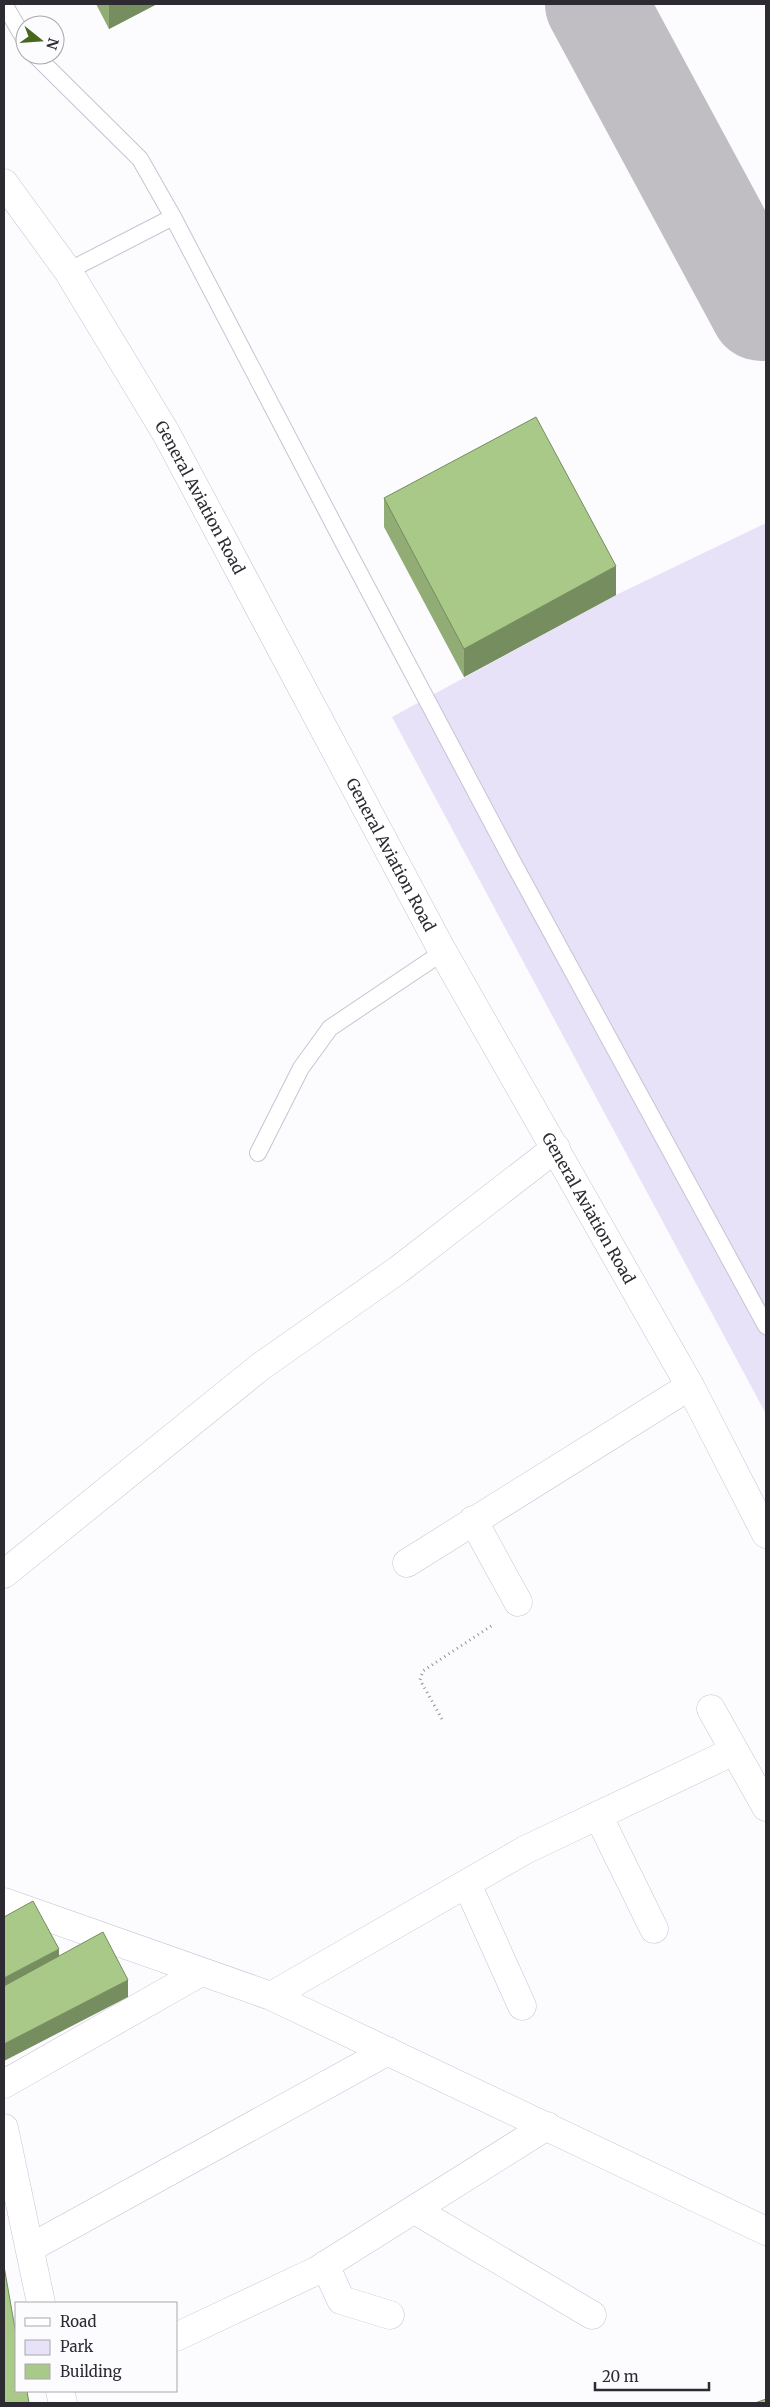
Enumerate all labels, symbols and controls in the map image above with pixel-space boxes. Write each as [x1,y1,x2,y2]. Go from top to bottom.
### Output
north arrow [15,15,65,65]
text: N [42,36,63,52]
street label: General Aviation Road [151,417,250,578]
street label: General Aviation Road [342,774,440,935]
street label: General Aviation Road [538,1129,640,1288]
legend [15,2302,178,2392]
text: Road [60,2312,96,2331]
text: Park [60,2337,94,2356]
scale bar [595,2360,709,2392]
text: Building [60,2362,122,2381]
text: 20 m [602,2367,639,2386]

